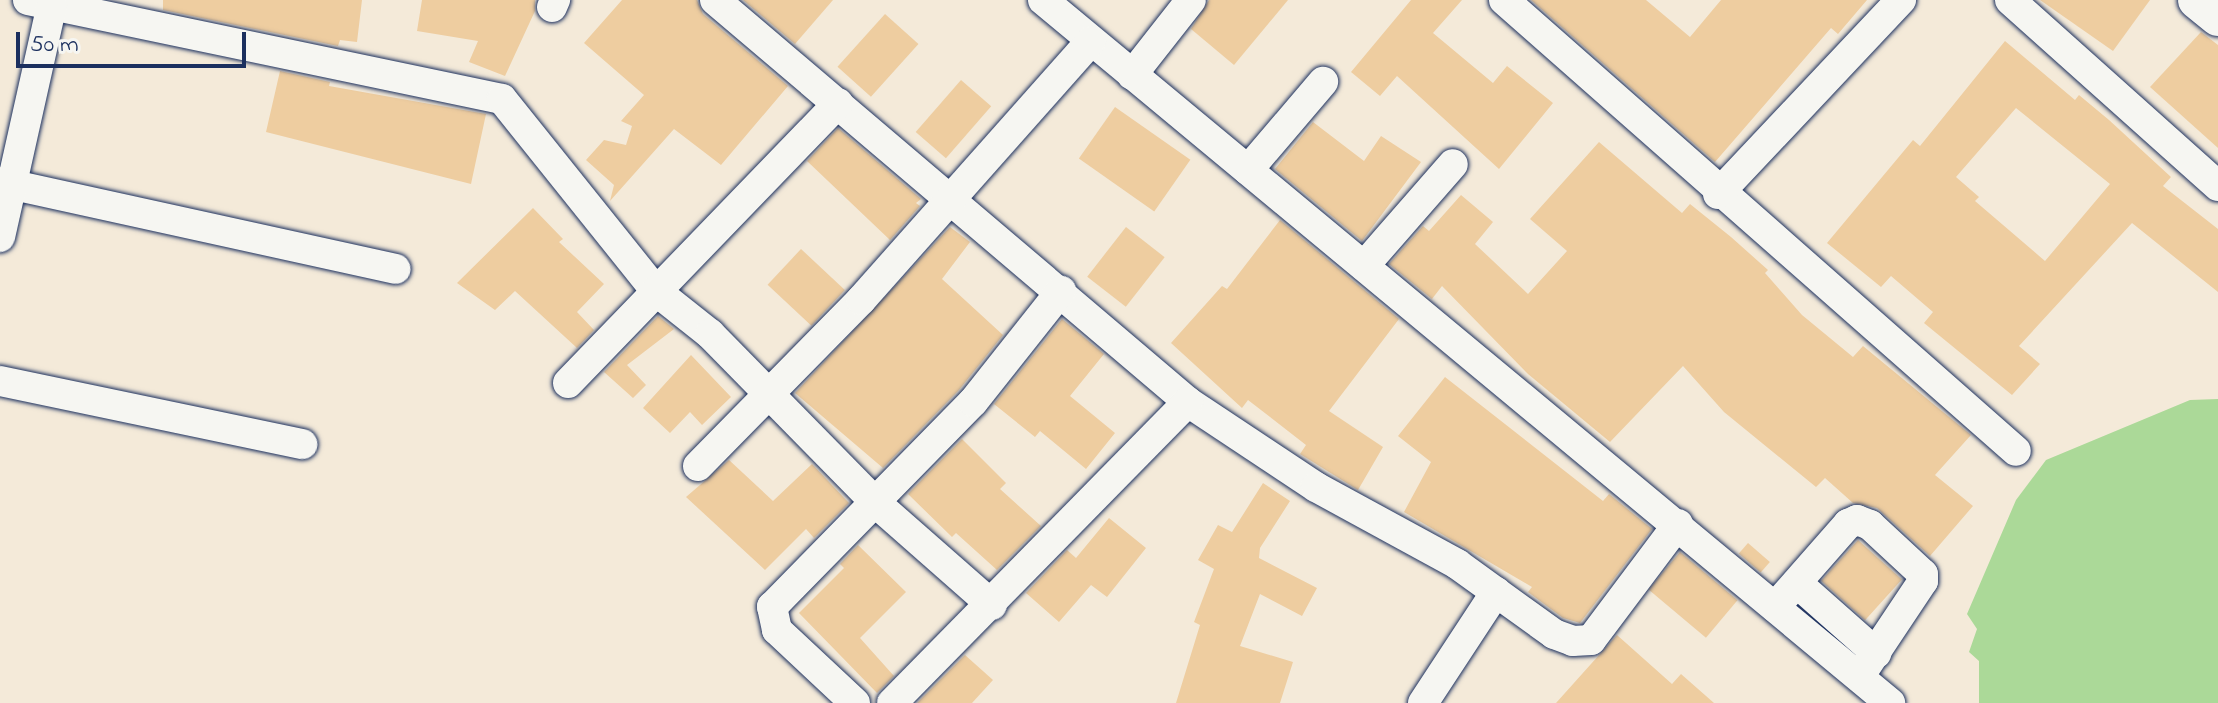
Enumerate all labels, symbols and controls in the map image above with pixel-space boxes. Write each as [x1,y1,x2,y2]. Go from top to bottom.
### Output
scale bar [20,16,250,66]
text: 50 m [30,28,79,63]

